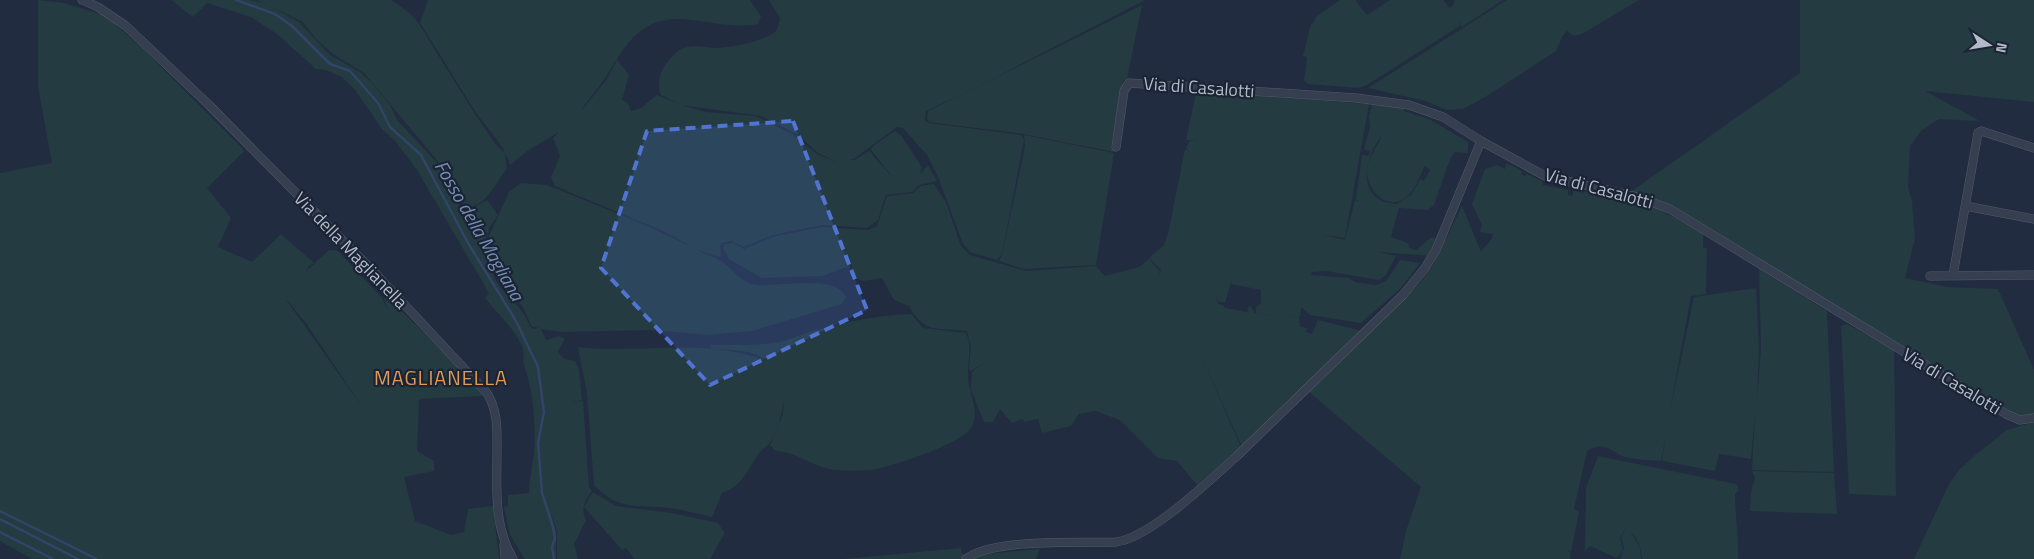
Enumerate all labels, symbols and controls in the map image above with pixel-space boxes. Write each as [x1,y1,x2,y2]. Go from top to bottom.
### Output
north arrow [1964,20,2014,70]
text: N [1991,41,2013,55]
street label: Via di Casalotti [1143,70,1255,104]
water label: Fosso della Magliana [428,154,533,307]
street label: Via di Casalotti [1542,161,1656,215]
street label: Via della Maglianella [288,185,414,315]
street label: Via di Casalotti [1897,341,2007,421]
district label: MAGLIANELLA [374,362,508,393]

